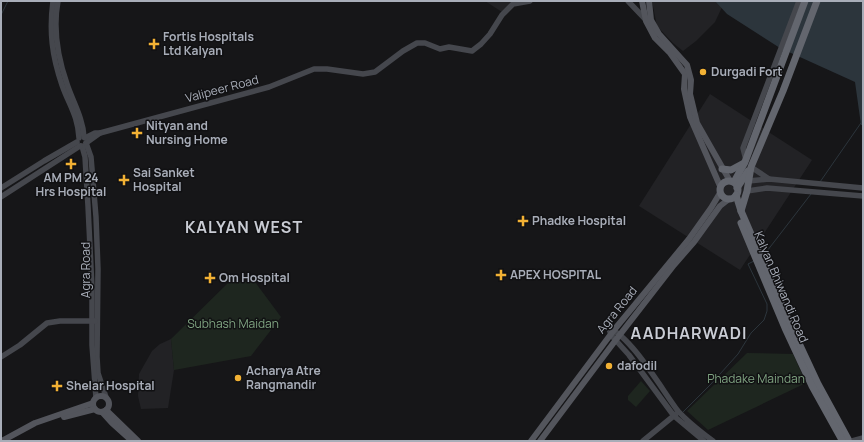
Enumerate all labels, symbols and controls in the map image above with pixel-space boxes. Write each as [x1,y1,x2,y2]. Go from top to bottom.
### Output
place label: Fortis Hospitals Ltd Kalyan [163,28,254,59]
marker: Fortis Hospitals Ltd Kalyan [148,38,160,50]
place label: Durgadi Fort [711,63,782,80]
marker: Durgadi Fort [698,67,708,77]
street label: Valipeer Road [183,71,260,106]
place label: Nityan and Nursing Home [146,117,228,148]
marker: Nityan and Nursing Home [131,127,143,139]
marker: AM PM 24 Hrs Hospital [65,158,77,170]
place label: Sai Sanket Hospital [133,164,195,195]
place label: AM PM 24 Hrs Hospital [36,169,106,200]
marker: Sai Sanket Hospital [118,174,130,186]
place label: Phadke Hospital [532,212,626,229]
marker: Phadke Hospital [517,215,529,227]
district label: KALYAN WEST [185,216,303,238]
street label: Kalyan Bhiwandi Road [750,228,813,345]
street label: Agra Road [77,242,94,298]
place label: APEX HOSPITAL [510,266,602,283]
place label: Om Hospital [219,269,290,286]
marker: APEX HOSPITAL [495,269,507,281]
marker: Om Hospital [204,272,216,284]
street label: Agra Road [592,282,641,337]
park label: Subhash Maidan [187,315,279,332]
district label: AADHARWADI [631,322,747,344]
place label: dafodil [617,357,657,374]
marker: dafodil [604,361,614,371]
place label: Acharya Atre Rangmandir [246,362,321,393]
park label: Phadake Maindan [707,370,805,387]
marker: Acharya Atre Rangmandir [233,373,243,383]
place label: Shelar Hospital [66,377,155,394]
marker: Shelar Hospital [51,380,63,392]

